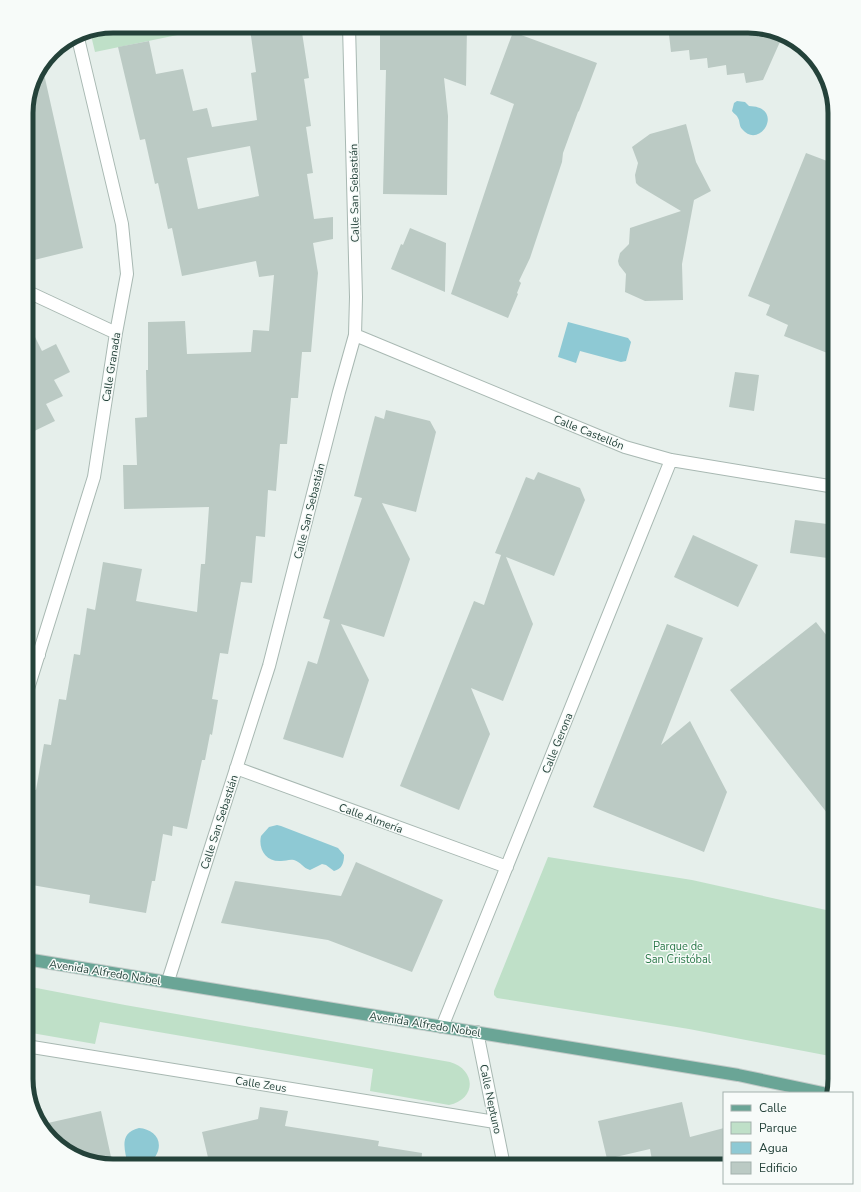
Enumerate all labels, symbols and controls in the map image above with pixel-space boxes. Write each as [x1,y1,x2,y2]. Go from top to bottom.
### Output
street label: Calle San Sebastián [346,144,363,242]
street label: Calle Granada [99,331,124,403]
street label: Calle Castellón [551,411,626,453]
street label: Calle San Sebastián [290,462,329,561]
street label: Calle Gerona [539,711,576,776]
street label: Calle San Sebastián [197,773,242,871]
street label: Calle Almería [337,800,405,837]
park label: Parque de San Cristóbal [645,939,712,967]
street label: Avenida Alfredo Nobel [48,956,163,989]
street label: Avenida Alfredo Nobel [368,1008,483,1041]
street label: Calle Neptuno [476,1063,505,1135]
street label: Calle Zeus [234,1073,288,1096]
legend [723,1092,853,1184]
text: Calle [759,1100,787,1116]
text: Parque [759,1120,797,1136]
text: Agua [759,1140,788,1156]
text: Edificio [759,1160,798,1176]

